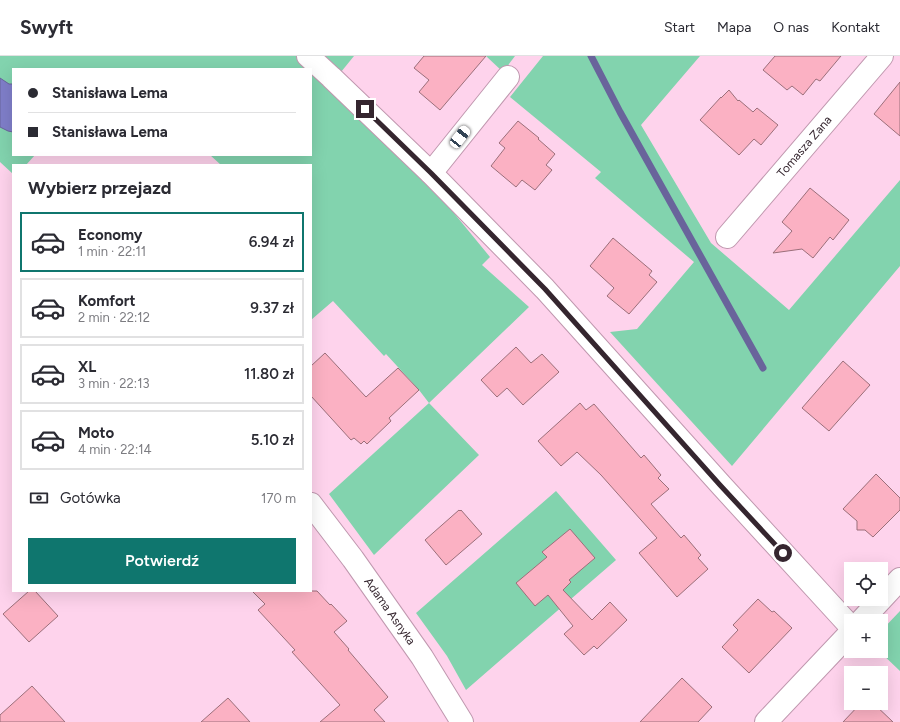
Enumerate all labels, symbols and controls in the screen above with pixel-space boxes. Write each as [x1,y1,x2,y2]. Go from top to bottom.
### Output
text: Swyft [20,16,73,39]
text: Start [664,19,695,36]
text: Mapa [717,19,751,36]
text: O nas [773,19,809,36]
text: Kontakt [831,19,880,36]
text: Stanisława Lema [52,84,168,102]
route end [356,100,374,118]
street label: Tomasza Zana [774,113,835,180]
text: Stanisława Lema [52,123,168,141]
car [448,124,472,150]
text: Wybierz przejazd [28,177,171,199]
icon: car [30,224,66,260]
text: Economy [78,226,143,244]
text: 6.94 zł [249,233,294,251]
text: 1 min · 22:11 [78,244,146,259]
icon: car [30,290,66,326]
text: Komfort [78,292,135,310]
text: 9.37 zł [250,299,294,317]
text: 2 min · 22:12 [78,310,150,325]
icon: car [30,356,66,392]
text: XL [78,358,96,376]
text: 11.80 zł [244,365,294,383]
text: 3 min · 22:13 [78,376,150,391]
icon: car [30,422,66,458]
text: Moto [78,424,114,442]
text: 5.10 zł [251,431,294,449]
text: 4 min · 22:14 [78,442,152,457]
icon: cash [28,487,50,509]
text: Gotówka [60,489,121,507]
text: 170 m [261,491,296,506]
button: Potwierdź [28,538,296,584]
route start [774,544,792,562]
map controls [844,562,888,710]
button: locate [844,562,888,606]
street label: Adama Asnyka [361,575,418,647]
button: + [844,614,888,658]
button: − [844,666,888,710]

